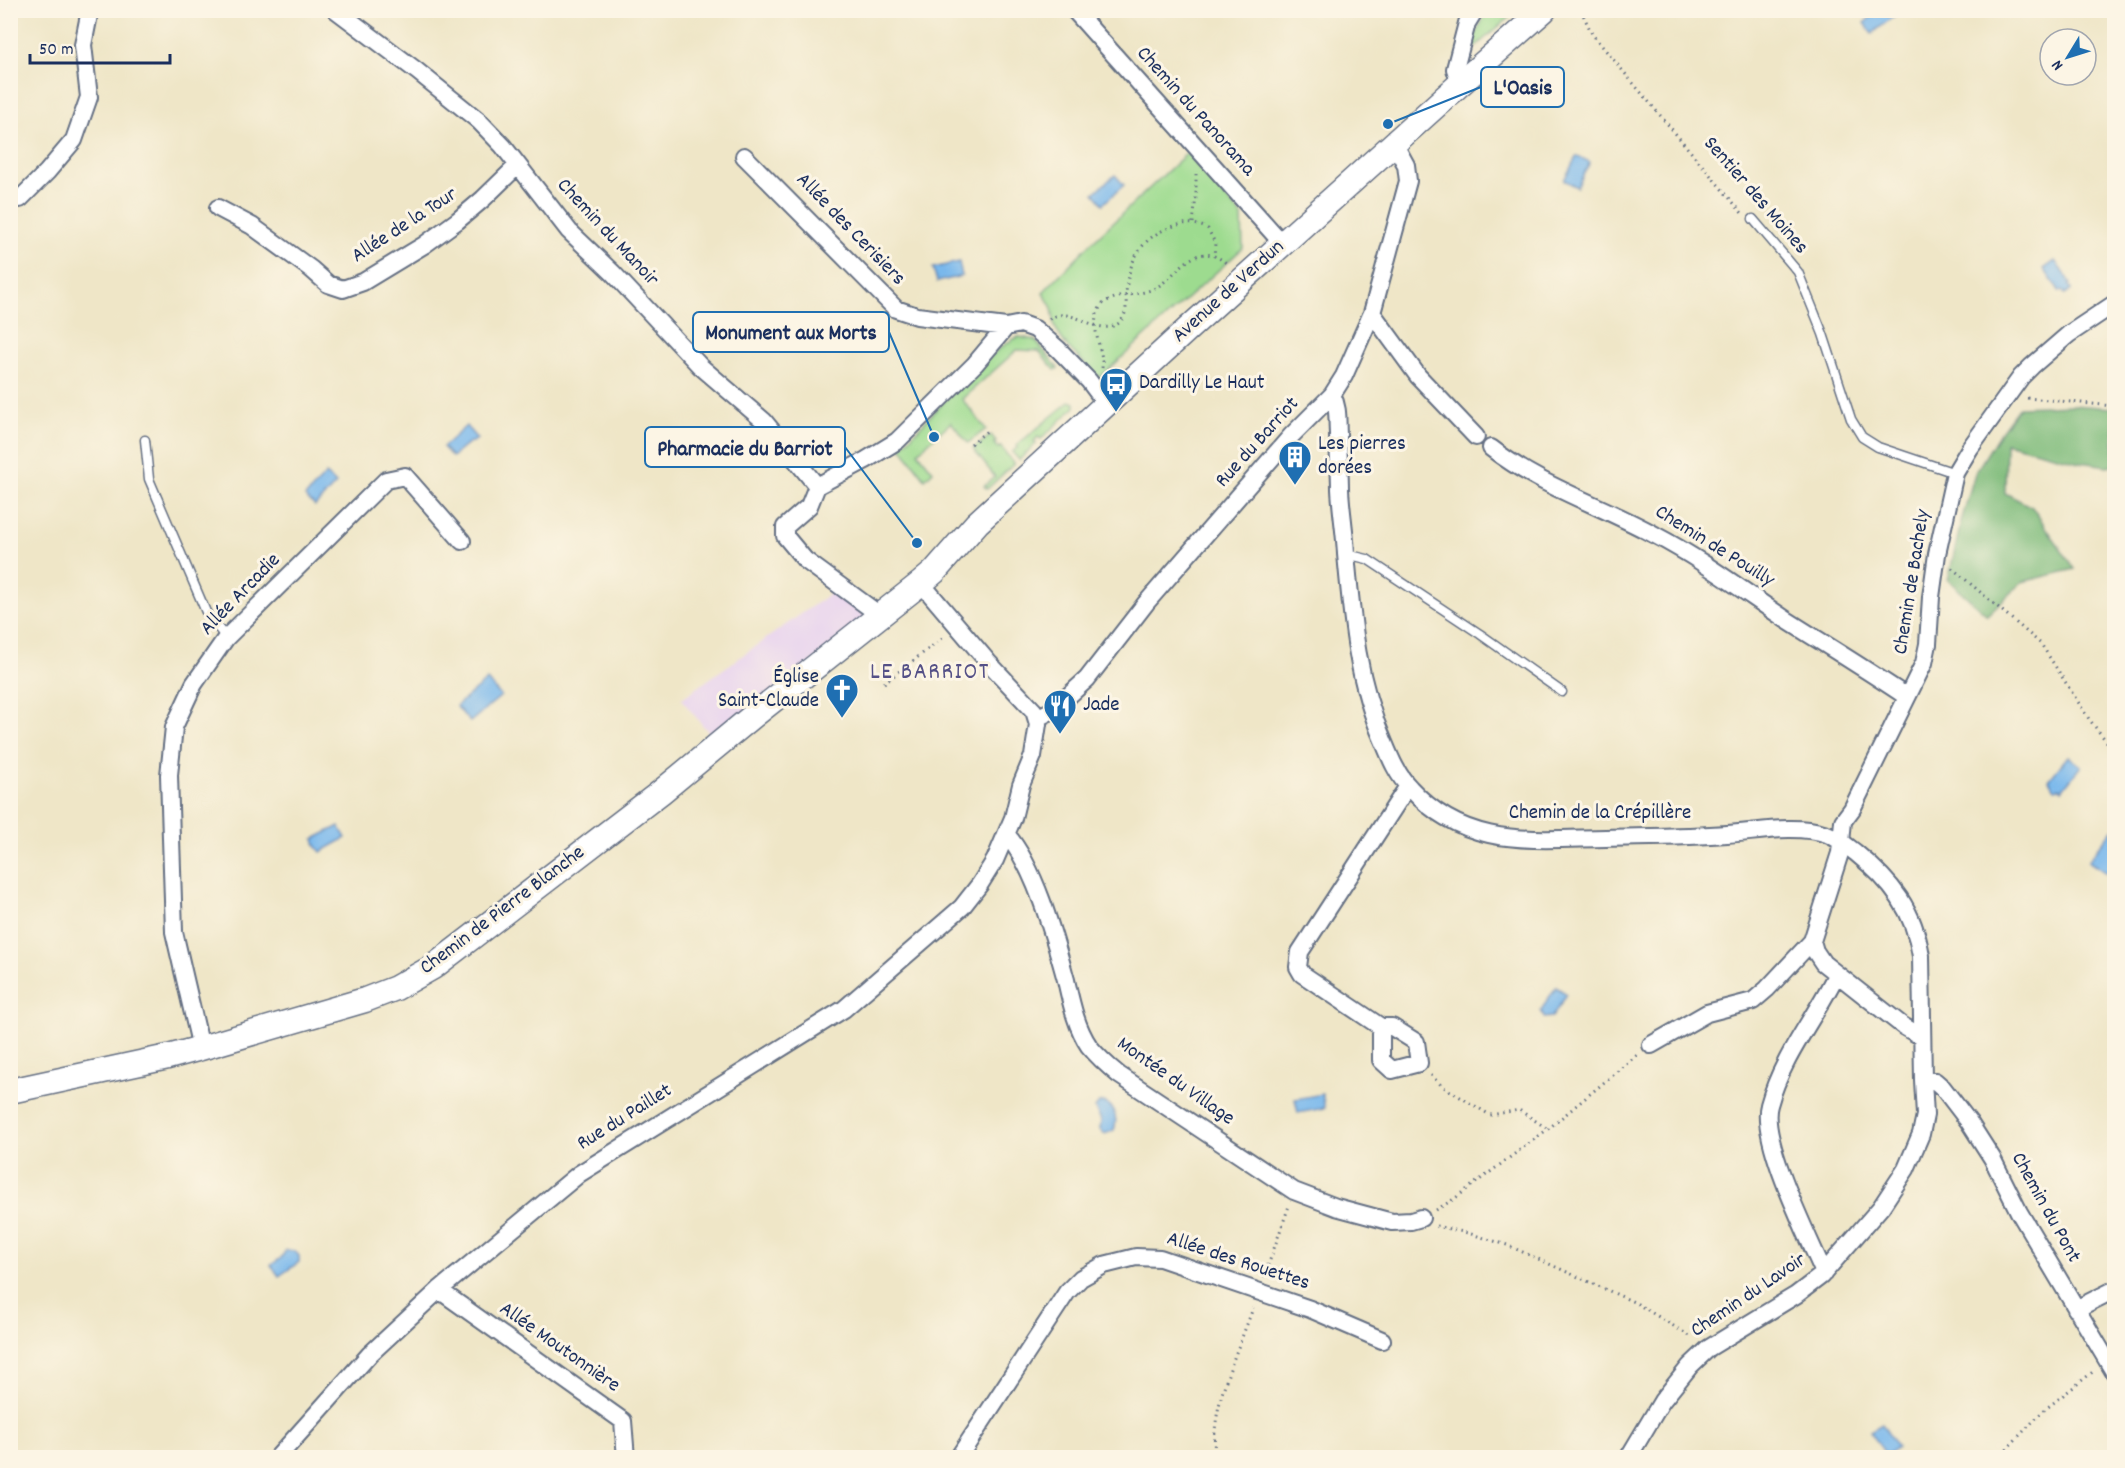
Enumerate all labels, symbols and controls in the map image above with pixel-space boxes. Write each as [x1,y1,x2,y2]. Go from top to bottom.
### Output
scale bar [30,27,170,65]
north arrow [2038,27,2098,87]
text: 50 m [39,38,74,63]
street label: Chemin du Panorama [1128,40,1262,185]
text: N [2047,54,2070,75]
callout: L'Oasis [1481,67,1564,107]
text: L'Oasis [1494,74,1552,105]
street label: Sentier des Moines [1695,130,1815,262]
street label: Allée des Cerisiers [788,167,912,293]
street label: Chemin du Manoir [549,172,665,294]
street label: Allée de la Tour [346,180,464,271]
street label: Avenue de Verdun [1166,233,1292,351]
callout: Monument aux Morts [693,312,889,352]
text: Monument aux Morts [705,319,877,350]
bus stop icon: Dardilly Le Haut [1098,366,1134,413]
place label: Dardilly Le Haut [1139,369,1265,399]
street label: Rue du Barriot [1209,391,1307,495]
callout: Pharmacie du Barriot [645,427,845,467]
place label: Les pierres dorées [1318,430,1406,484]
text: Pharmacie du Barriot [657,435,834,466]
building icon: Les pierres dorées [1277,439,1313,486]
street label: Chemin de Pouilly [1648,498,1780,596]
street label: Chemin de Bachely [1887,507,1939,657]
street label: Allée Arcadie [194,547,288,643]
district label: LE BARRIOT [870,656,990,690]
place label: Église Saint-Claude [718,663,819,717]
church icon: Église Saint-Claude [824,672,860,719]
restaurant icon: Jade [1042,688,1078,735]
place label: Jade [1083,691,1120,721]
street label: Chemin de la Crépillère [1509,799,1691,829]
street label: Chemin de Pierre Blanche [414,839,592,983]
street label: Montée du Village [1110,1030,1240,1134]
street label: Rue du Paillet [572,1077,679,1159]
street label: Chemin du Pont [2002,1147,2088,1269]
street label: Allée des Rouettes [1163,1225,1313,1299]
street label: Chemin du Lavoir [1685,1246,1813,1346]
street label: Allée Moutonnière [492,1295,626,1401]

